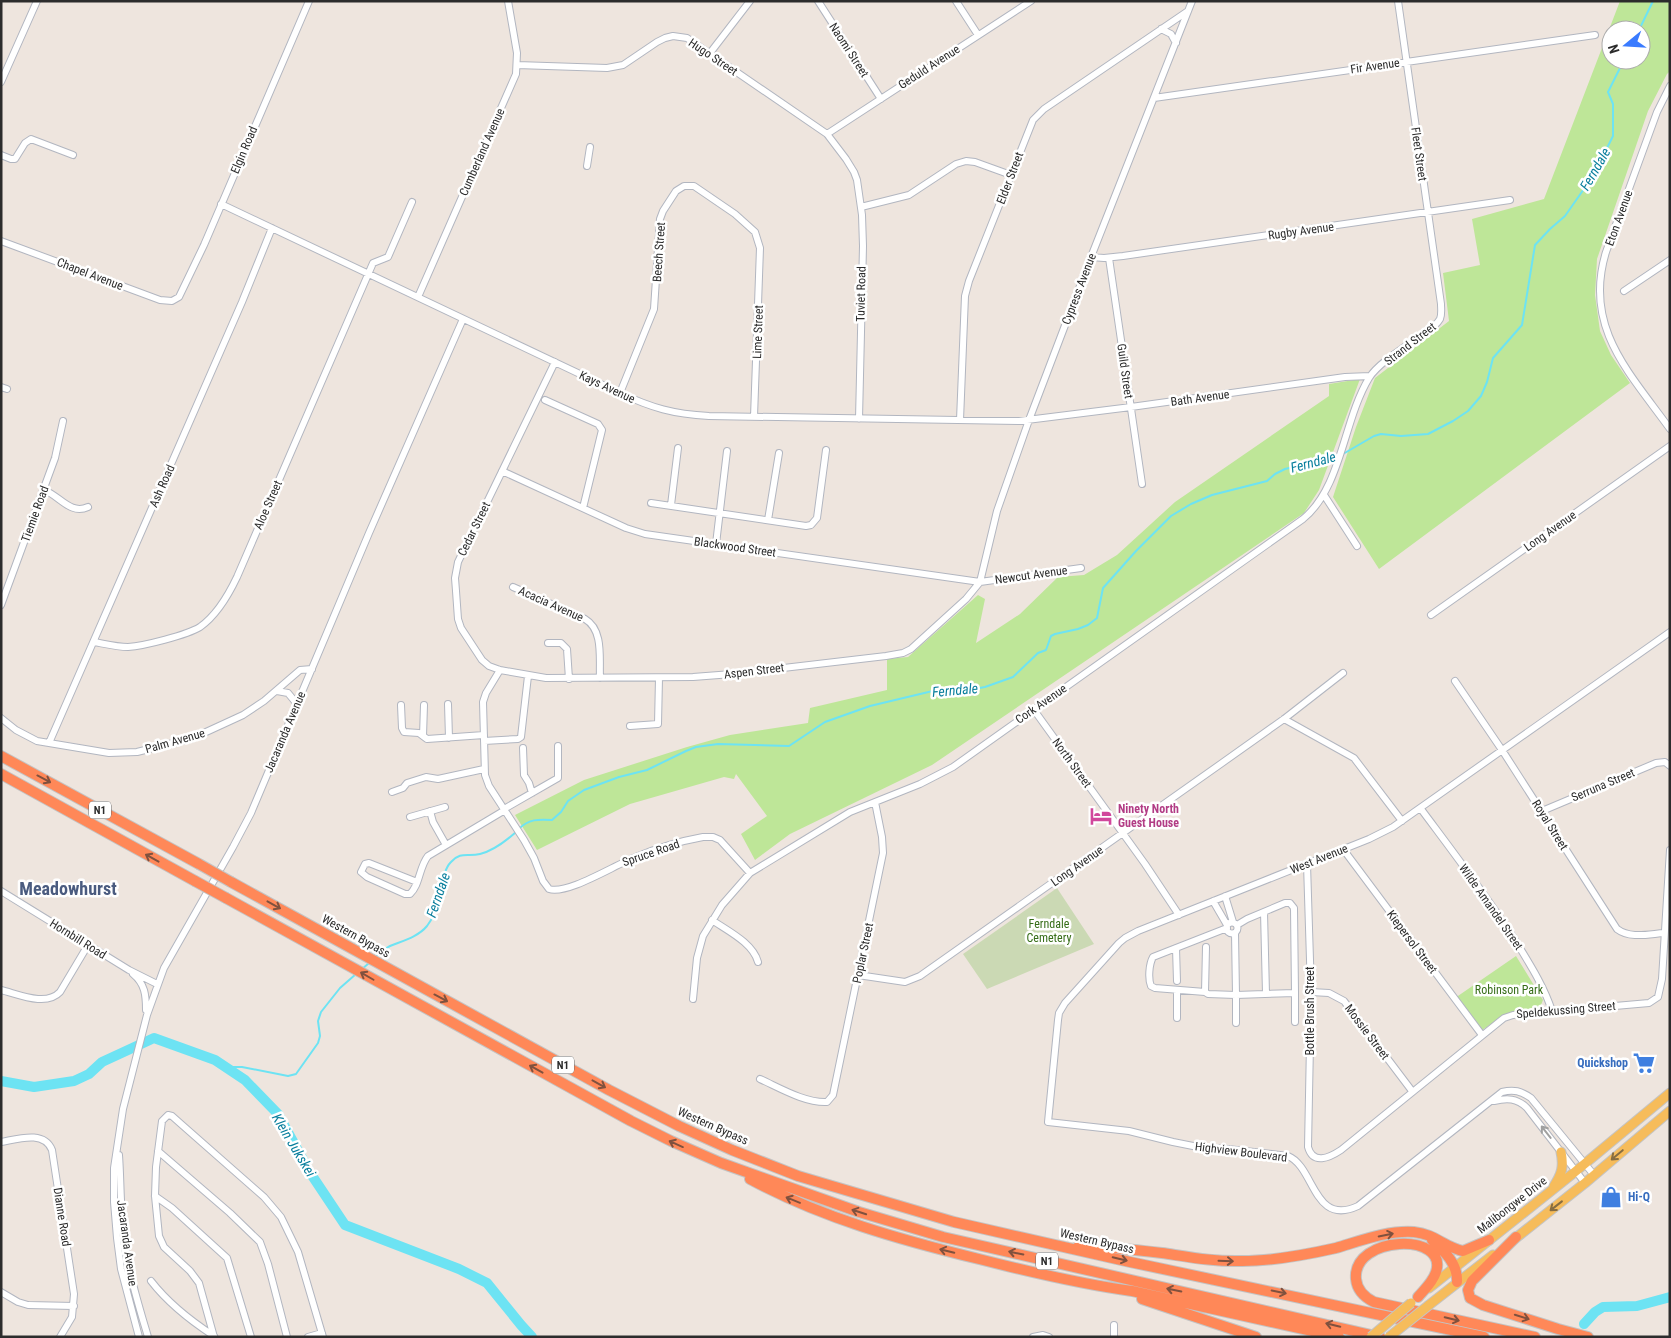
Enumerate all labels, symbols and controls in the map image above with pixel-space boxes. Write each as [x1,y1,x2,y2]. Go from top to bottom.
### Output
street label: Naomi Street [826,20,872,80]
north arrow [1601,20,1651,70]
street label: Hugo Street [686,36,741,79]
street label: Geduld Avenue [896,42,963,92]
text: N [1605,42,1623,56]
street label: Fir Avenue [1350,56,1401,76]
street label: Cumberland Avenue [456,106,508,198]
street label: Elgin Road [228,124,260,176]
street label: Fleet Street [1408,126,1430,182]
water label: Ferndale [1577,145,1613,193]
street label: Elder Street [994,149,1027,206]
street label: Eton Avenue [1602,188,1636,248]
street label: Rugby Avenue [1267,219,1335,243]
street label: Beech Street [650,221,668,282]
street label: Cypress Avenue [1059,251,1099,327]
street label: Chapel Avenue [55,255,126,293]
street label: Tuviet Road [854,266,868,322]
street label: Lime Street [750,304,766,359]
street label: Strand Street [1381,319,1439,368]
street label: Guild Street [1114,343,1136,400]
street label: Kays Avenue [577,368,637,406]
street label: Bath Avenue [1170,387,1231,409]
water label: Ferndale [1289,448,1337,476]
street label: Ash Road [146,463,178,509]
street label: Aloe Street [251,478,285,532]
street label: Tiemie Road [18,484,52,544]
street label: Cedar Street [455,499,493,558]
street label: Long Avenue [1521,508,1579,554]
street label: Blackwood Street [693,534,777,560]
street label: Newcut Avenue [994,563,1069,587]
street label: Acacia Avenue [516,583,586,625]
street label: Aspen Street [723,660,785,682]
water label: Ferndale [931,680,979,700]
street label: Cork Avenue [1013,681,1070,727]
street label: Jacaranda Avenue [262,689,309,775]
street label: Palm Avenue [144,726,207,756]
street label: North Street [1049,736,1095,791]
street label: Serruna Street [1569,765,1637,805]
one-way arrow [36,775,51,784]
street label: Royal Street [1529,797,1571,853]
road number: N1 [89,802,111,818]
place label: Ninety North Guest House [1118,802,1179,830]
hotel icon: Ninety North Guest House [1088,803,1114,829]
street label: Spruce Road [621,837,682,869]
street label: West Avenue [1288,841,1350,877]
street label: Long Avenue [1048,843,1106,889]
one-way arrow [146,852,160,862]
street label: Wilde Amandel Street [1456,861,1526,953]
water label: Ferndale [423,871,453,919]
district label: Meadowhurst [19,878,117,899]
one-way arrow [266,901,281,910]
street label: Kiepersol Street [1384,908,1441,977]
street label: Western Bypass [320,912,392,960]
street label: Hornbill Road [47,916,109,962]
park label: Ferndale Cemetery [1026,917,1072,945]
street label: Poplar Street [850,921,876,985]
street label: Bottle Brush Street [1303,966,1317,1055]
one-way arrow [360,970,374,980]
park label: Robinson Park [1475,983,1544,997]
one-way arrow [433,993,448,1003]
street label: Speldekussing Street [1516,999,1617,1021]
street label: Mossie Street [1342,1002,1393,1063]
supermarket icon: Quickshop [1631,1050,1657,1076]
road number: N1 [552,1056,574,1074]
place label: Quickshop [1577,1056,1628,1070]
one-way arrow [529,1064,544,1074]
one-way arrow [591,1080,605,1090]
street label: Western Bypass [676,1104,750,1148]
water label: Klein Jukskei [269,1111,320,1180]
one-way arrow [1541,1126,1552,1139]
one-way arrow [669,1138,684,1148]
street label: Highview Boulevard [1194,1139,1288,1165]
one-way arrow [1611,1150,1624,1161]
street label: Malibongwe Drive [1475,1173,1550,1236]
shop icon: Hi-Q [1598,1184,1624,1210]
street label: Dianne Road [50,1187,74,1247]
place label: Hi-Q [1628,1190,1650,1204]
one-way arrow [786,1194,801,1204]
street label: Jacaranda Avenue [114,1199,140,1287]
one-way arrow [1550,1201,1563,1212]
one-way arrow [851,1207,867,1216]
street label: Western Bypass [1059,1226,1135,1256]
one-way arrow [1377,1230,1393,1240]
one-way arrow [939,1246,955,1255]
one-way arrow [1008,1248,1024,1257]
road number: N1 [1036,1252,1058,1270]
one-way arrow [1112,1255,1128,1264]
one-way arrow [1218,1256,1234,1266]
one-way arrow [1167,1285,1183,1294]
one-way arrow [1271,1288,1287,1298]
one-way arrow [1514,1313,1530,1323]
one-way arrow [1443,1315,1459,1324]
one-way arrow [1325,1320,1341,1329]

